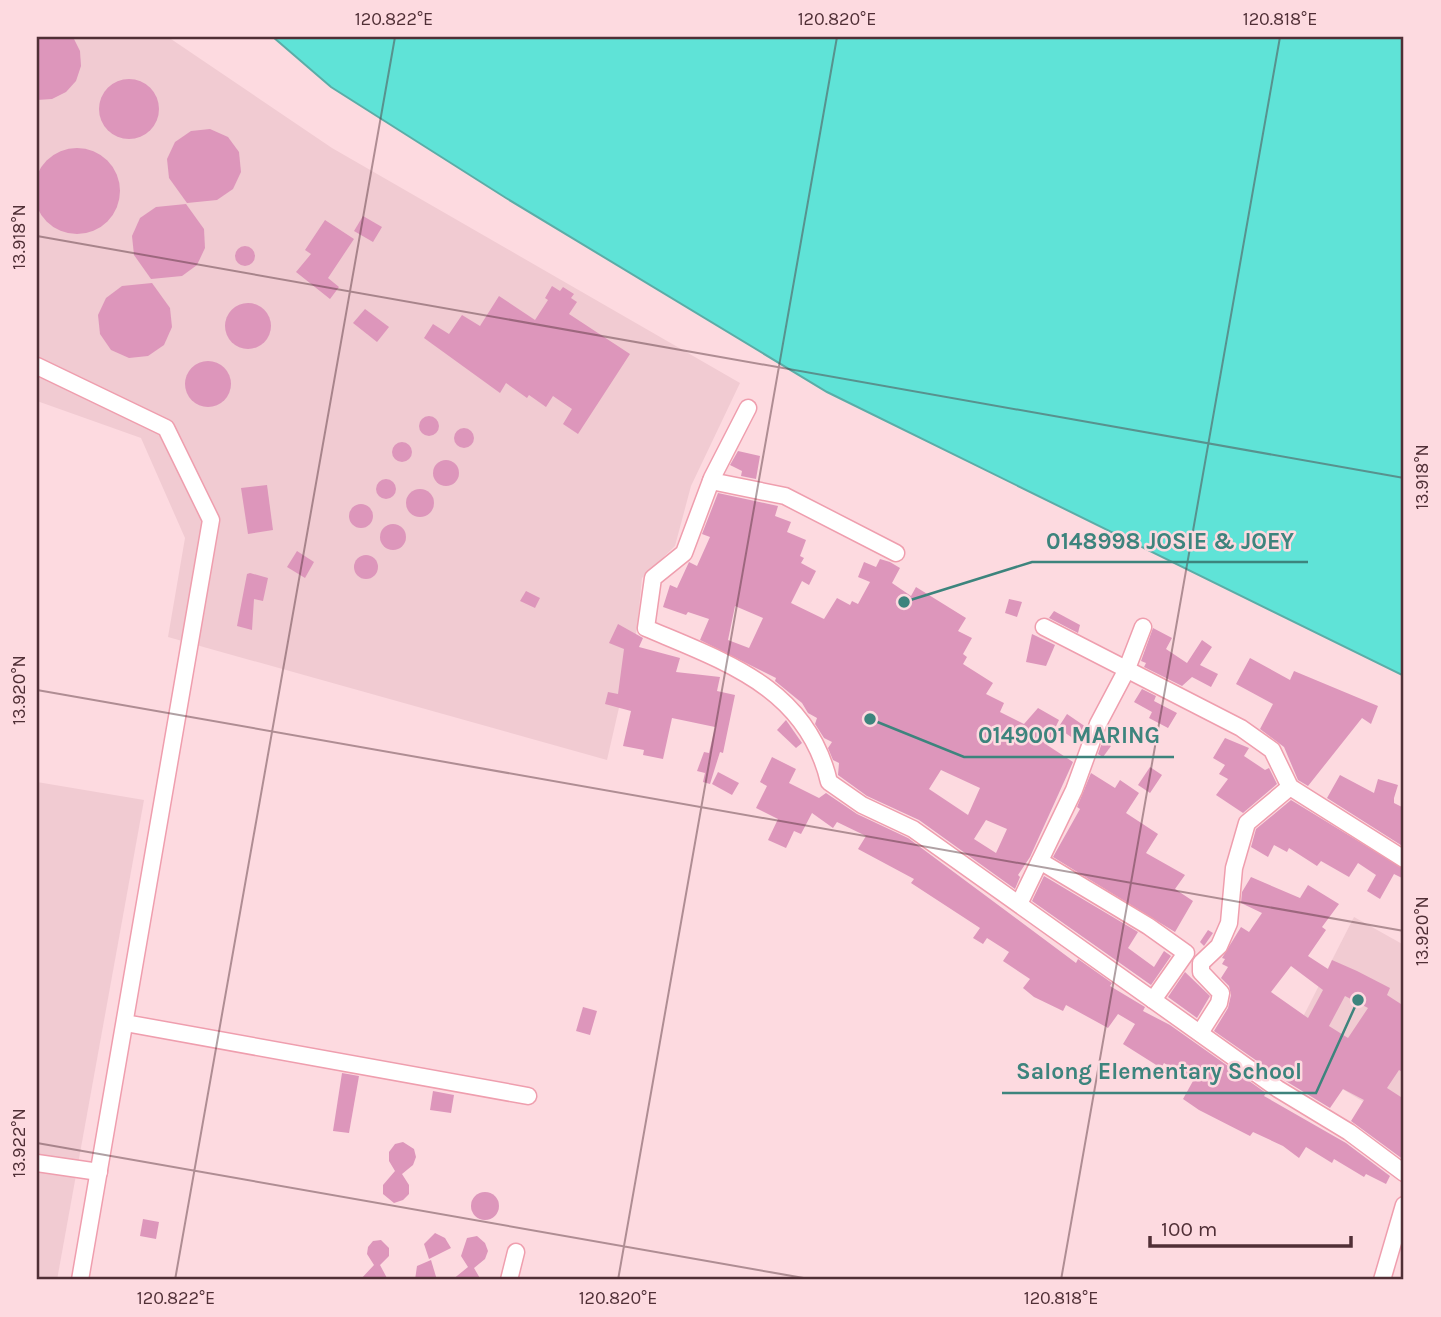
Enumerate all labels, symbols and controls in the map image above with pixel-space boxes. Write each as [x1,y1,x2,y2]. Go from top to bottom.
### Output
text: 120.822°E [355,8,433,30]
text: 120.820°E [798,8,876,30]
text: 120.818°E [1243,8,1317,30]
text: 13.918°N [8,204,30,270]
text: 13.918°N [1411,444,1433,510]
callout: 0148998 JOSIE & JOEY [1032,518,1308,562]
text: 0148998 JOSIE & JOEY [1046,528,1294,555]
text: 13.920°N [8,655,30,725]
callout: 0149001 MARING [964,713,1174,757]
text: 0149001 MARING [978,722,1160,749]
text: 13.920°N [1411,896,1433,966]
callout: Salong Elementary School [1002,1049,1316,1093]
text: Salong Elementary School [1016,1058,1302,1085]
text: 13.922°N [8,1108,30,1178]
scale bar [1150,1205,1352,1249]
text: 100 m [1161,1217,1218,1241]
text: 120.822°E [137,1287,215,1309]
text: 120.820°E [579,1287,657,1309]
text: 120.818°E [1024,1287,1098,1309]

